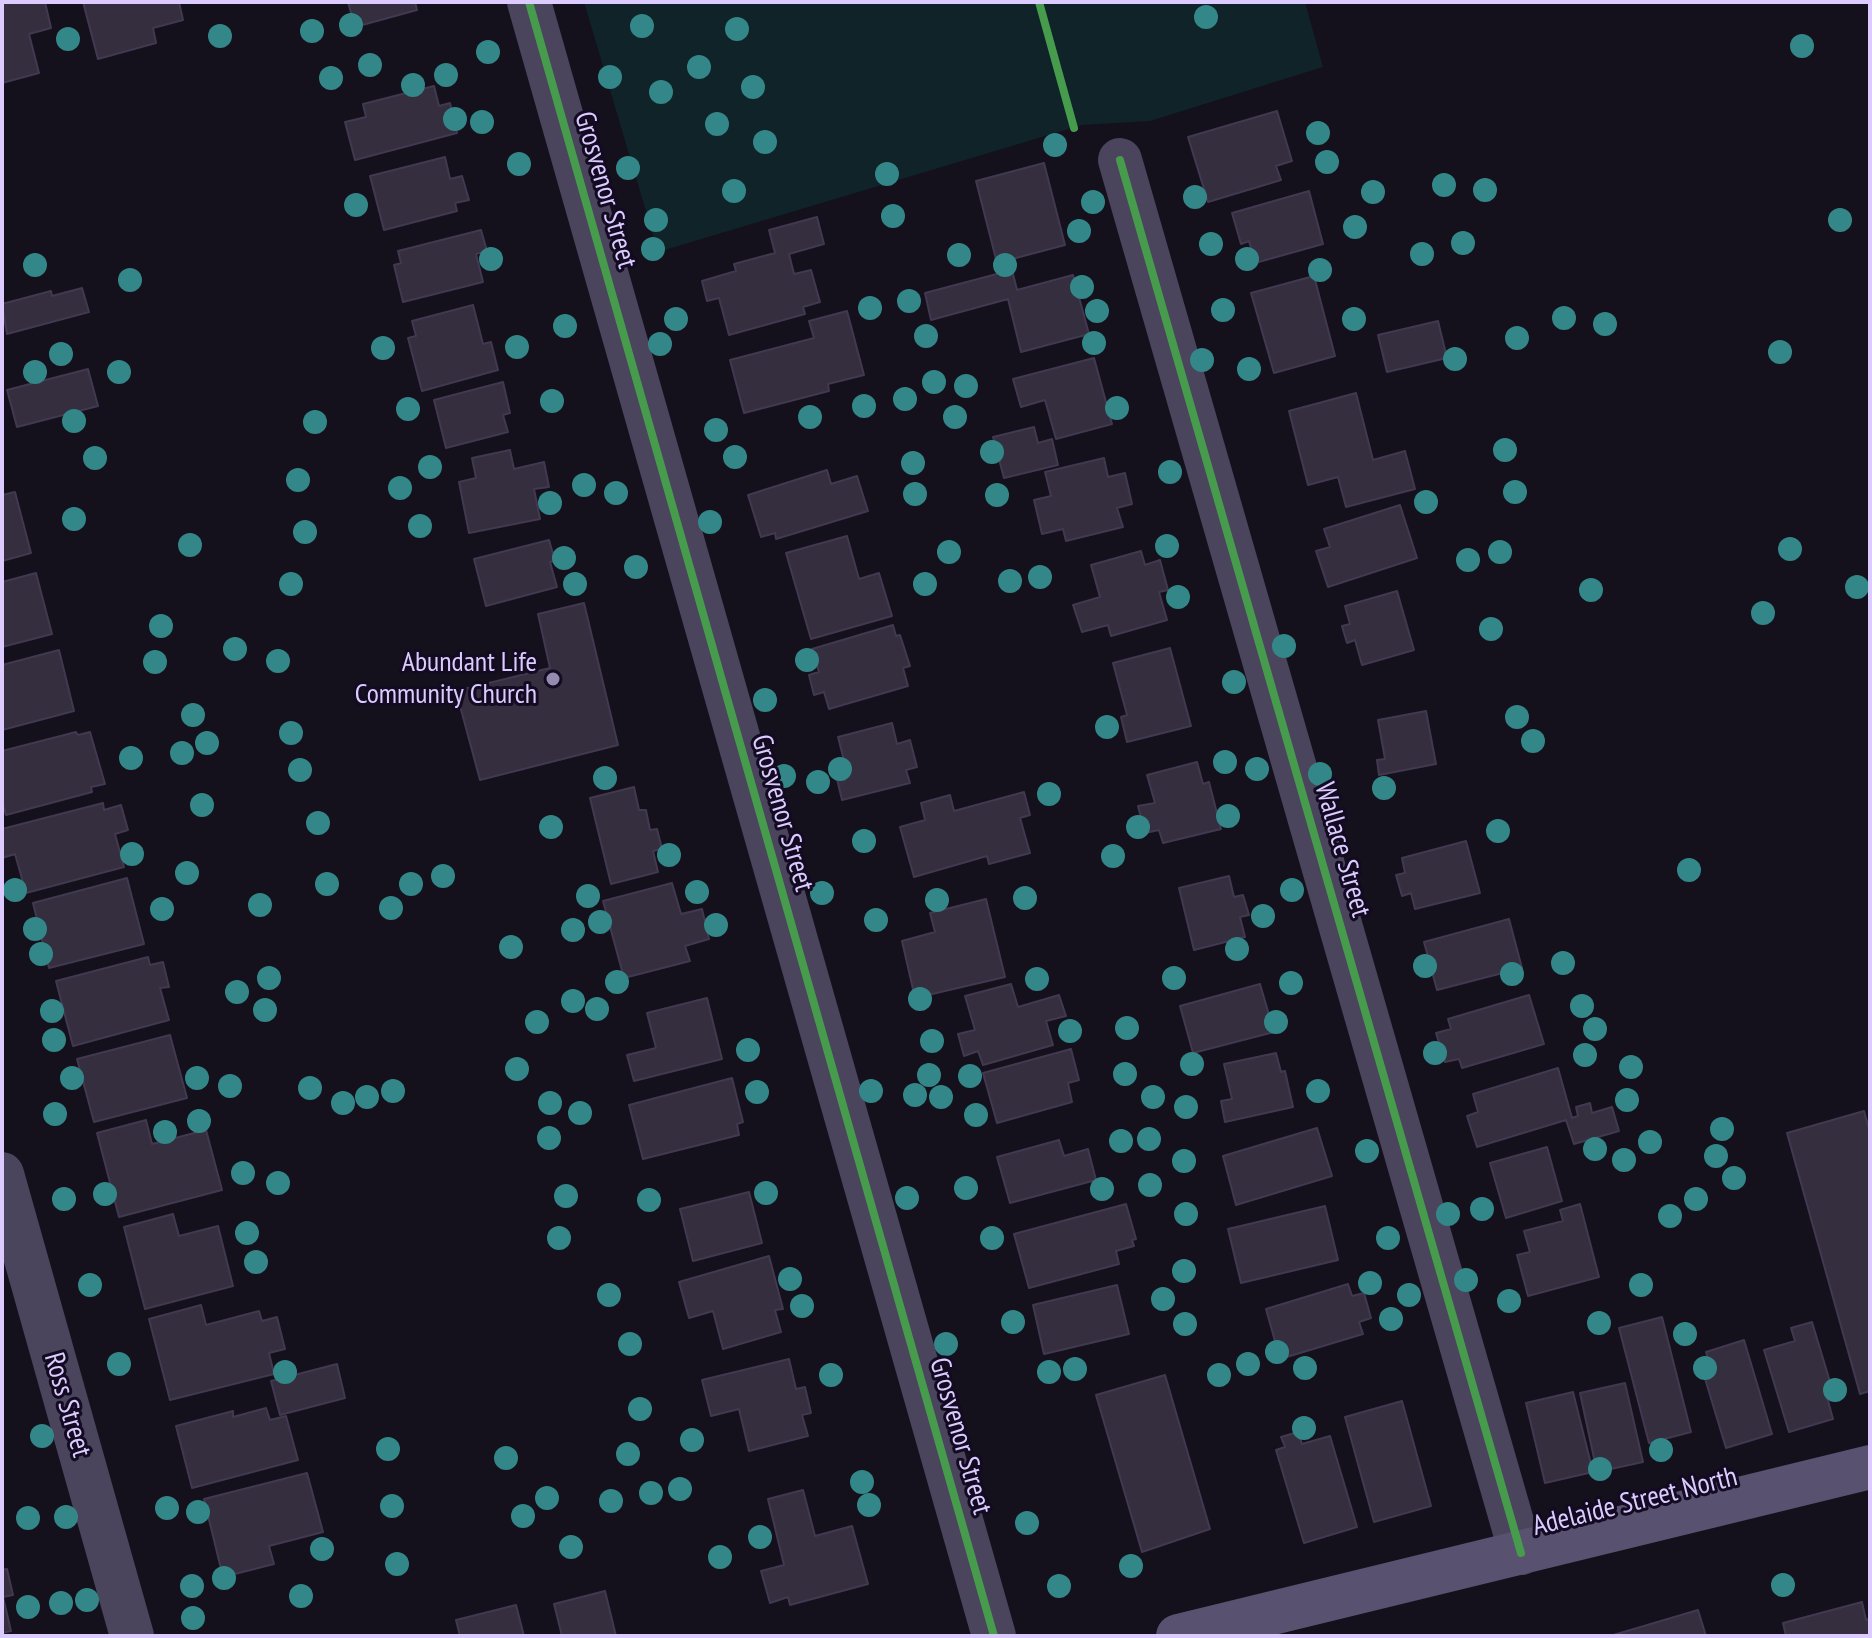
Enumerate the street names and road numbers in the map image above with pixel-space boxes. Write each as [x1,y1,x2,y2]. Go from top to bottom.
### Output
street label: Grosvenor Street [567,108,643,272]
street label: Grosvenor Street [744,731,820,895]
street label: Wallace Street [1307,779,1377,921]
street label: Ross Street [36,1349,98,1461]
street label: Grosvenor Street [922,1354,998,1518]
street label: Adelaide Street North [1529,1460,1741,1544]

